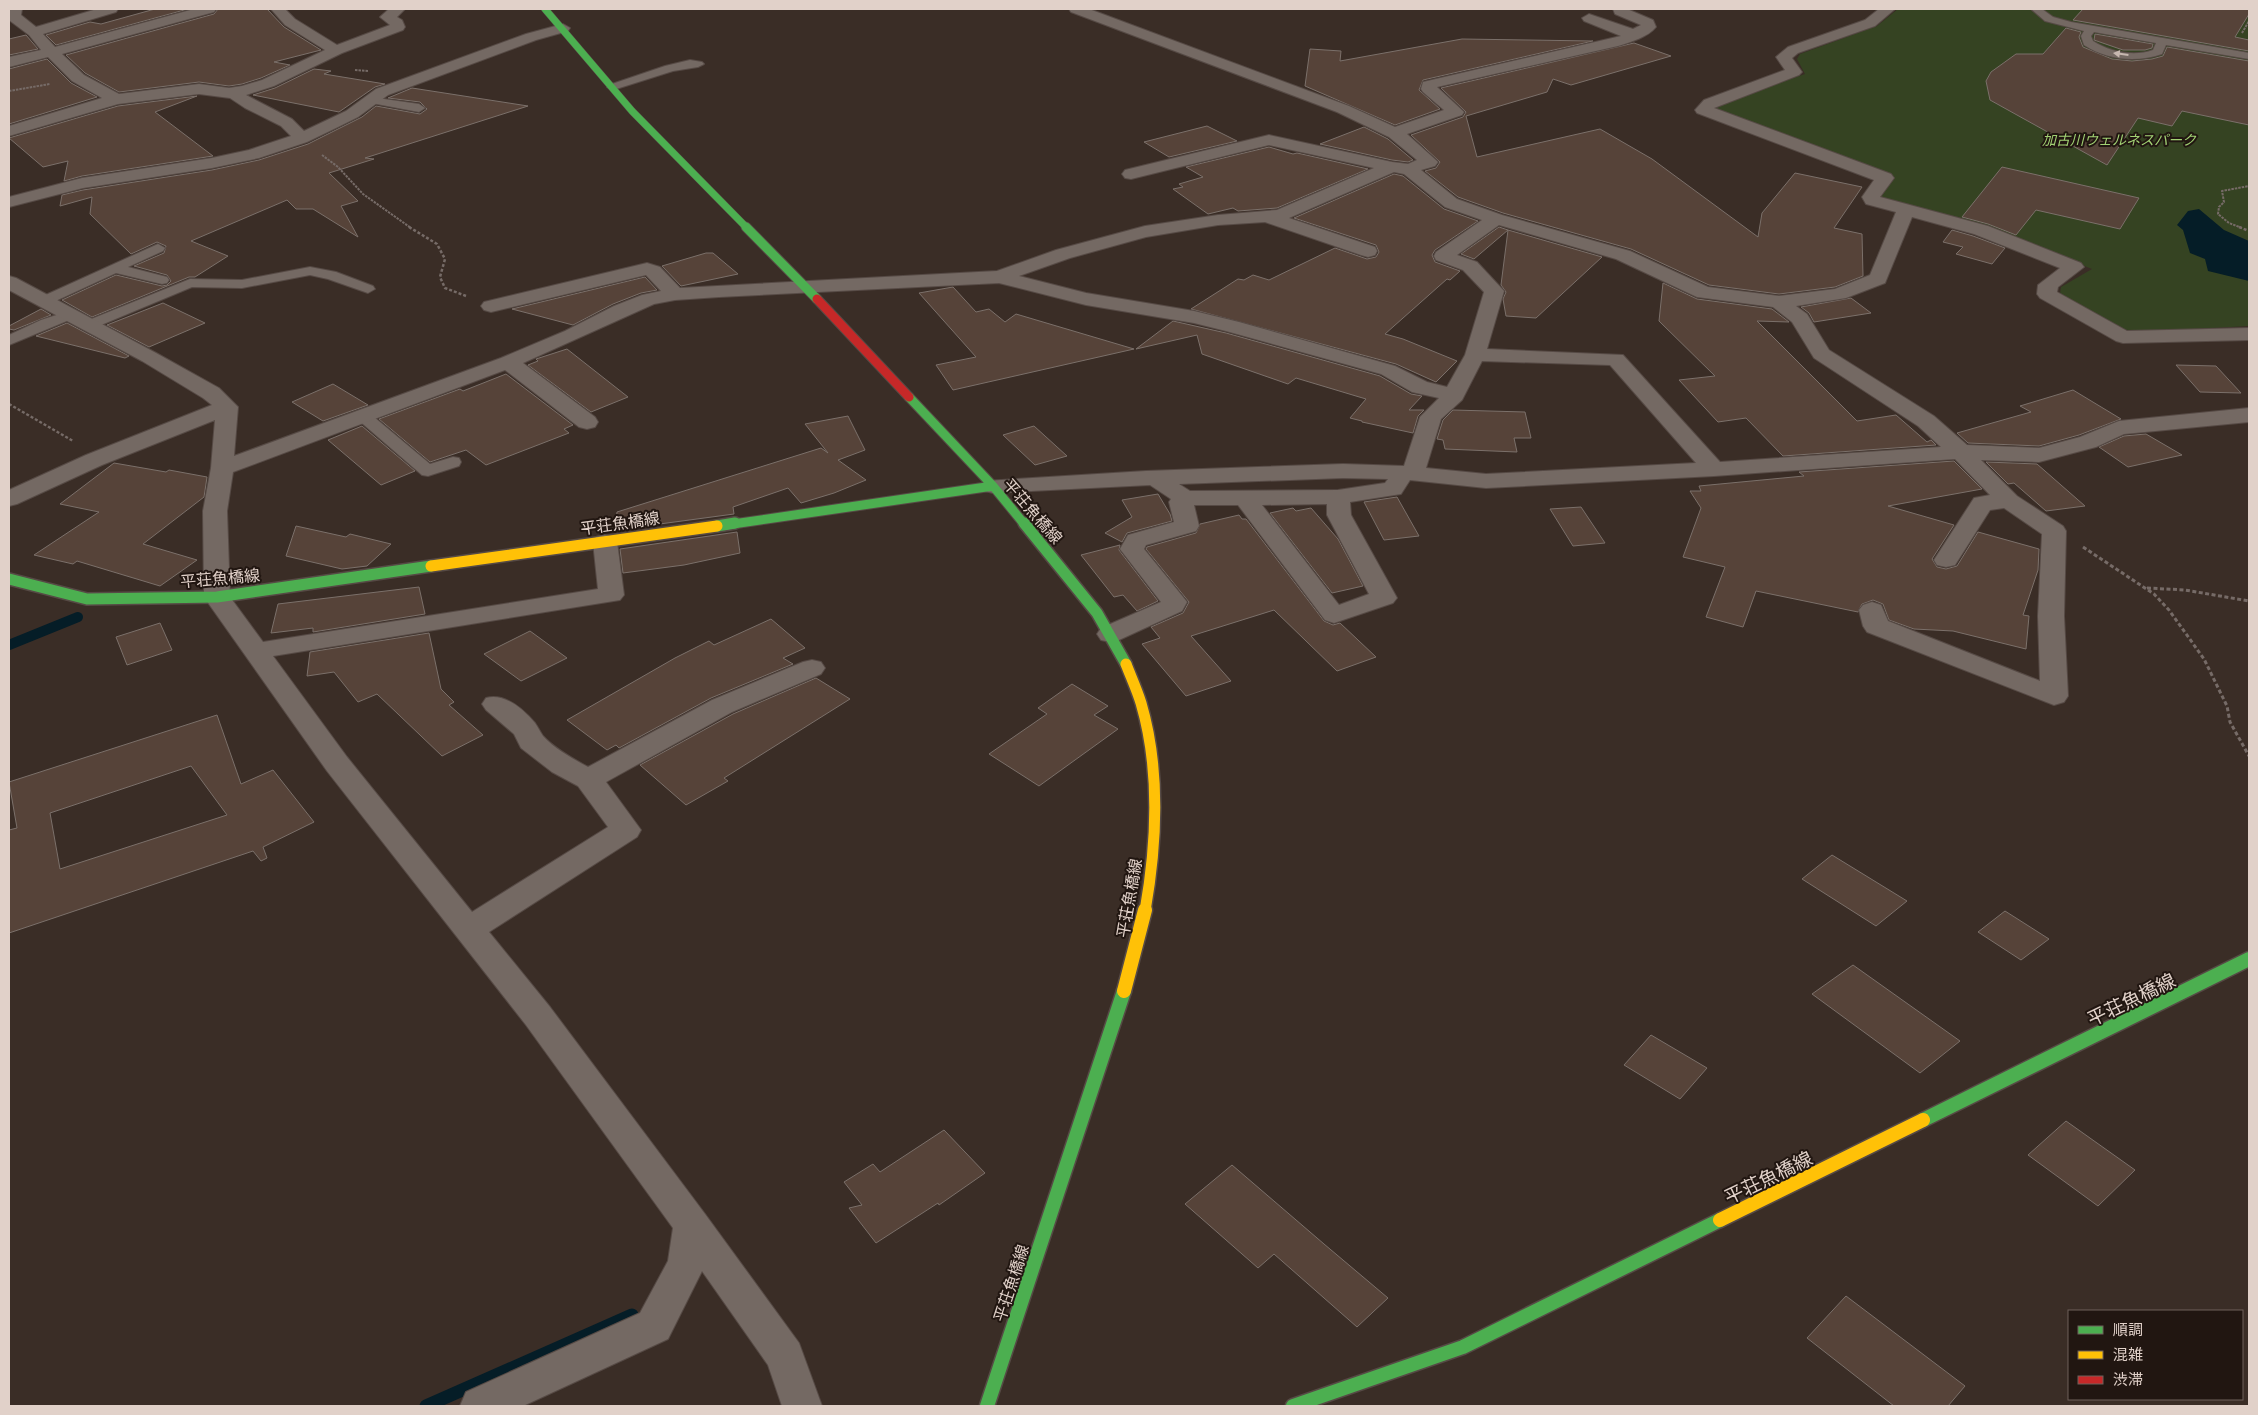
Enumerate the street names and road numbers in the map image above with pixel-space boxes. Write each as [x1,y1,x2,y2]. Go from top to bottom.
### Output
street label: 平荘魚橋線 [998,474,1068,548]
street label: 平荘魚橋線 [579,507,661,539]
street label: 平荘魚橋線 [179,564,261,592]
street label: 平荘魚橋線 [1111,857,1147,939]
street label: 平荘魚橋線 [2083,967,2179,1031]
street label: 平荘魚橋線 [1720,1145,1816,1209]
street label: 平荘魚橋線 [988,1242,1034,1324]

